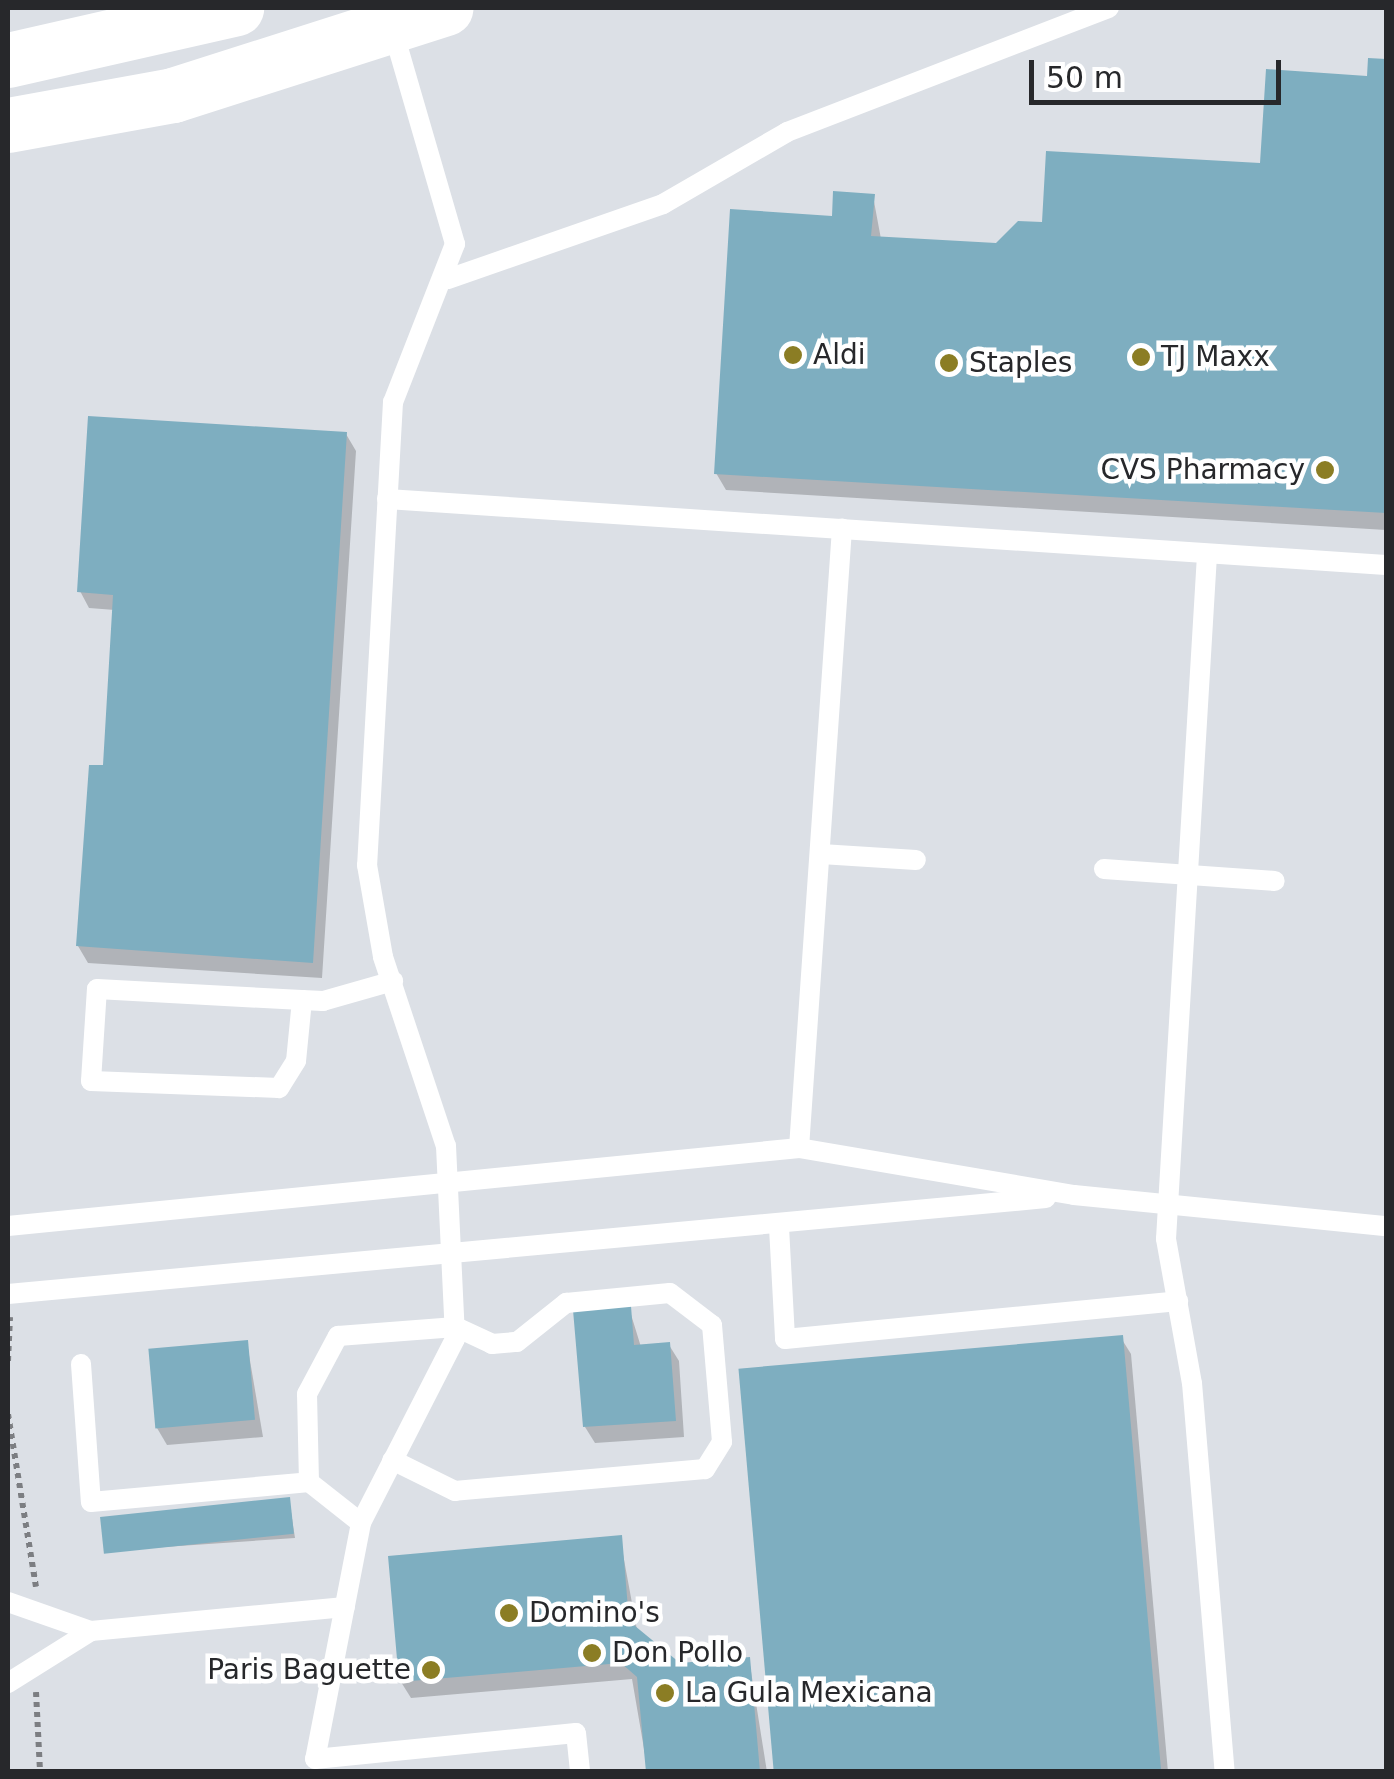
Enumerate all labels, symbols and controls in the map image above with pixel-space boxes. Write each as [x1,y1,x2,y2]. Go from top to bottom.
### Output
scale bar [1034,40,1286,102]
text: 50 m [1046,60,1123,95]
place label: Aldi [813,338,865,372]
place label: TJ Maxx [1161,340,1270,374]
marker: Aldi [782,344,804,366]
place label: Staples [969,346,1072,380]
marker: TJ Maxx [1130,346,1152,368]
marker: Staples [938,352,960,374]
place label: CVS Pharmacy [1100,453,1305,487]
marker: CVS Pharmacy [1314,459,1336,481]
place label: Domino's [529,1596,660,1630]
marker: Domino's [498,1602,520,1624]
place label: Don Pollo [612,1636,743,1670]
marker: Don Pollo [581,1642,603,1664]
place label: Paris Baguette [207,1653,411,1687]
marker: Paris Baguette [420,1659,442,1681]
place label: La Gula Mexicana [685,1676,933,1710]
marker: La Gula Mexicana [654,1682,676,1704]

